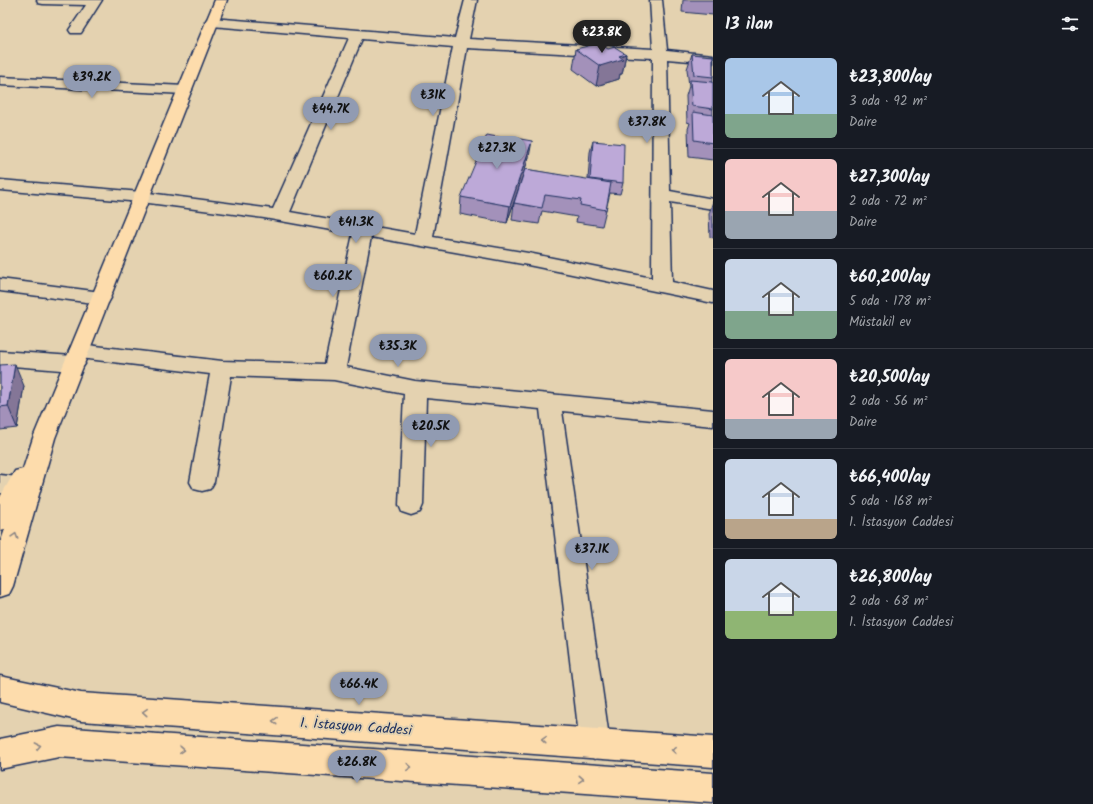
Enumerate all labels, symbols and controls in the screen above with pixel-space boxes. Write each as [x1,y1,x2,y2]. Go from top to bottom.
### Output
text: 13 ilan [725,11,773,38]
icon: filters [1059,13,1081,35]
pin: ₺23.8K [569,20,635,54]
text: ₺23.8K [582,22,622,43]
text: ₺23,800/ay [849,64,932,91]
pin: ₺39.2K [59,65,125,99]
text: ₺39.2K [72,67,112,88]
icon: home [757,74,805,122]
pin: ₺31K [409,83,457,117]
text: ₺31K [420,85,446,106]
text: 3 oda · 92 m² [849,91,927,112]
pin: ₺44.7K [298,97,364,131]
text: ₺44.7K [312,99,350,120]
pin: ₺37.8K [614,110,680,144]
text: ₺37.8K [627,112,667,133]
text: Daire [849,112,877,133]
pin: ₺27.3K [464,136,530,170]
text: ₺27.3K [478,138,516,159]
text: ₺27,300/ay [849,164,930,191]
icon: home [757,175,805,223]
text: 2 oda · 72 m² [849,191,927,212]
pin: ₺41.3K [323,210,389,244]
text: ₺41.3K [338,212,374,233]
text: Daire [849,212,877,233]
pin: ₺60.2K [300,264,366,298]
text: ₺60,200/ay [849,264,930,291]
text: ₺60.2K [313,266,353,287]
icon: home [757,275,805,323]
text: 5 oda · 178 m² [849,291,931,312]
text: Müstakil ev [849,312,911,333]
pin: ₺35.3K [365,334,431,368]
text: ₺35.3K [379,336,417,357]
text: ₺20,500/ay [849,364,930,391]
icon: home [757,375,805,423]
text: 2 oda · 56 m² [849,391,928,412]
text: Daire [849,412,877,433]
pin: ₺20.5K [398,414,464,448]
text: ₺20.5K [412,416,450,437]
text: ₺66,400/ay [849,464,930,491]
icon: home [757,475,805,523]
text: 5 oda · 168 m² [849,491,932,512]
text: 1. İstasyon Caddesi [849,512,953,533]
one-way arrow [10,532,19,539]
pin: ₺37.1K [559,537,625,571]
text: ₺37.1K [574,539,610,560]
text: ₺26,800/ay [849,564,932,591]
icon: home [757,575,805,623]
text: 2 oda · 68 m² [849,591,928,612]
text: 1. İstasyon Caddesi [849,612,953,633]
pin: ₺66.4K [326,672,392,706]
text: ₺66.4K [339,674,379,695]
one-way arrow [142,707,148,716]
street label: 1. İstasyon Caddesi [299,712,413,742]
one-way arrow [272,717,278,726]
one-way arrow [541,736,547,745]
one-way arrow [35,742,41,751]
one-way arrow [671,745,677,754]
one-way arrow [178,746,185,755]
pin: ₺26.8K [324,750,390,784]
text: ₺26.8K [337,752,377,773]
one-way arrow [406,762,412,771]
one-way arrow [577,774,584,783]

